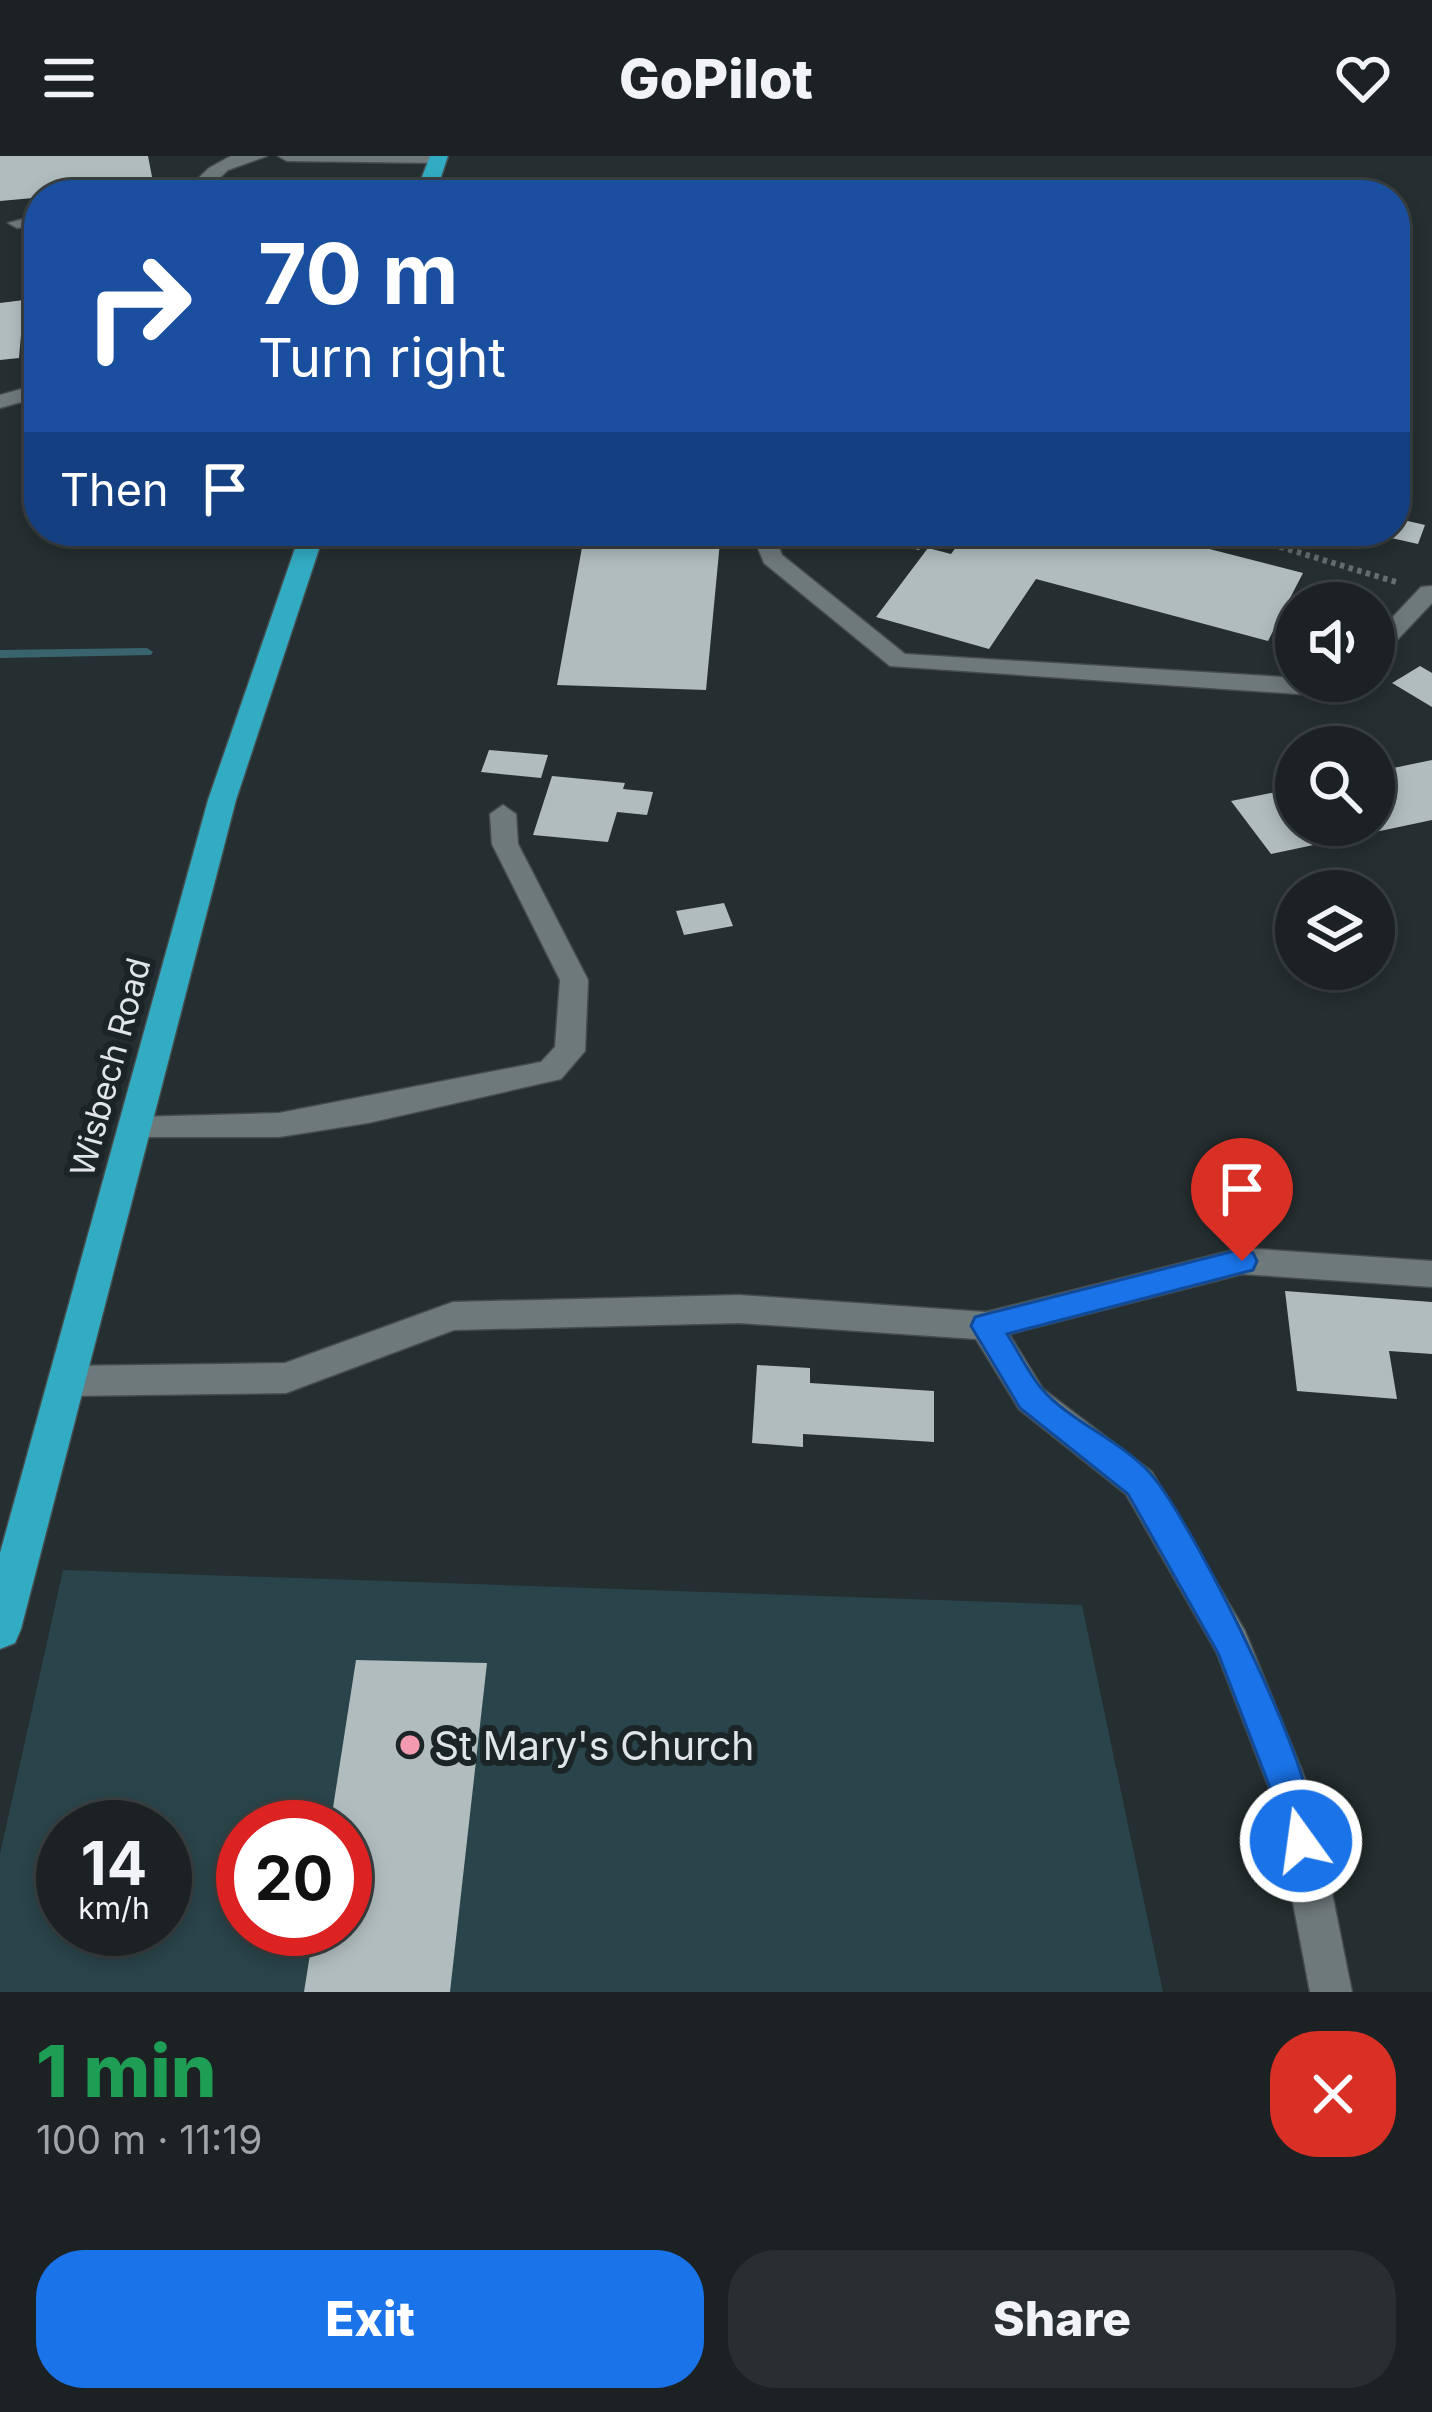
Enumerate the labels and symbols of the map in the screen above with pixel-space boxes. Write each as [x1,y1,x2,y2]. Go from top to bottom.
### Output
street label: Wisbech Road [62,953,158,1181]
pin [1191,1138,1293,1261]
place label: St Mary's Church [434,1722,754,1769]
marker: St Mary's Church [397,1732,423,1758]
position arrow [1238,1778,1364,1904]
speed limit sign: 20 [216,1800,372,1956]

